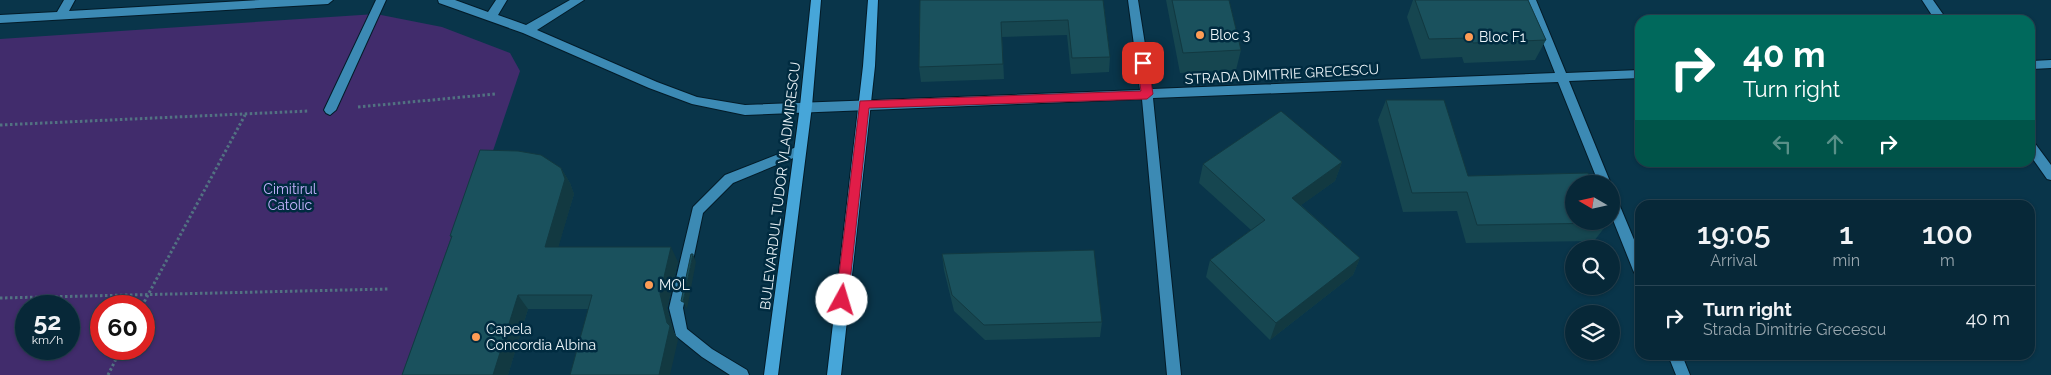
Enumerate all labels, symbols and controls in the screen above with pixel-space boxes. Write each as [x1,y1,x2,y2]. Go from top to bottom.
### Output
place label: Bloc 3 [1210,27,1250,43]
marker: Bloc 3 [1194,29,1206,41]
place label: Bloc F1 [1479,29,1526,45]
marker: Bloc F1 [1463,31,1475,43]
text: 40 m [1743,34,1825,75]
icon: right [1660,35,1725,100]
pin [1122,42,1164,84]
icon: arrive [1129,49,1157,77]
street label: BULEVARDUL TUDOR VLADIMIRESCU [757,61,803,311]
street label: STRADA DIMITRIE GRECESCU [1184,61,1380,87]
text: Turn right [1743,76,1840,102]
icon: left [1768,130,1796,158]
icon: ahead [1821,130,1849,158]
icon: right [1874,130,1902,158]
north arrow [1565,175,1620,230]
map controls [1565,175,1620,360]
park label: Cimitirul Catolic [263,181,317,213]
text: 19:05 [1697,216,1770,251]
text: 1 [1839,216,1853,251]
text: 100 [1922,216,1973,251]
button: search [1565,240,1620,295]
text: Arrival [1710,251,1757,270]
text: min [1832,251,1860,270]
text: m [1940,251,1955,270]
position arrow [815,273,867,325]
place label: MOL [659,277,690,293]
marker: MOL [643,279,655,291]
speed limit sign: 60 [90,295,155,360]
text: Turn right [1703,298,1792,320]
icon: right [1660,304,1688,332]
button: layers [1565,305,1620,360]
text: 52 [34,306,61,336]
text: 40 m [1966,307,2010,329]
text: Strada Dimitrie Grecescu [1703,320,1886,339]
place label: Capela Concordia Albina [486,321,596,353]
marker: Capela Concordia Albina [470,331,482,343]
text: km/h [32,333,63,347]

